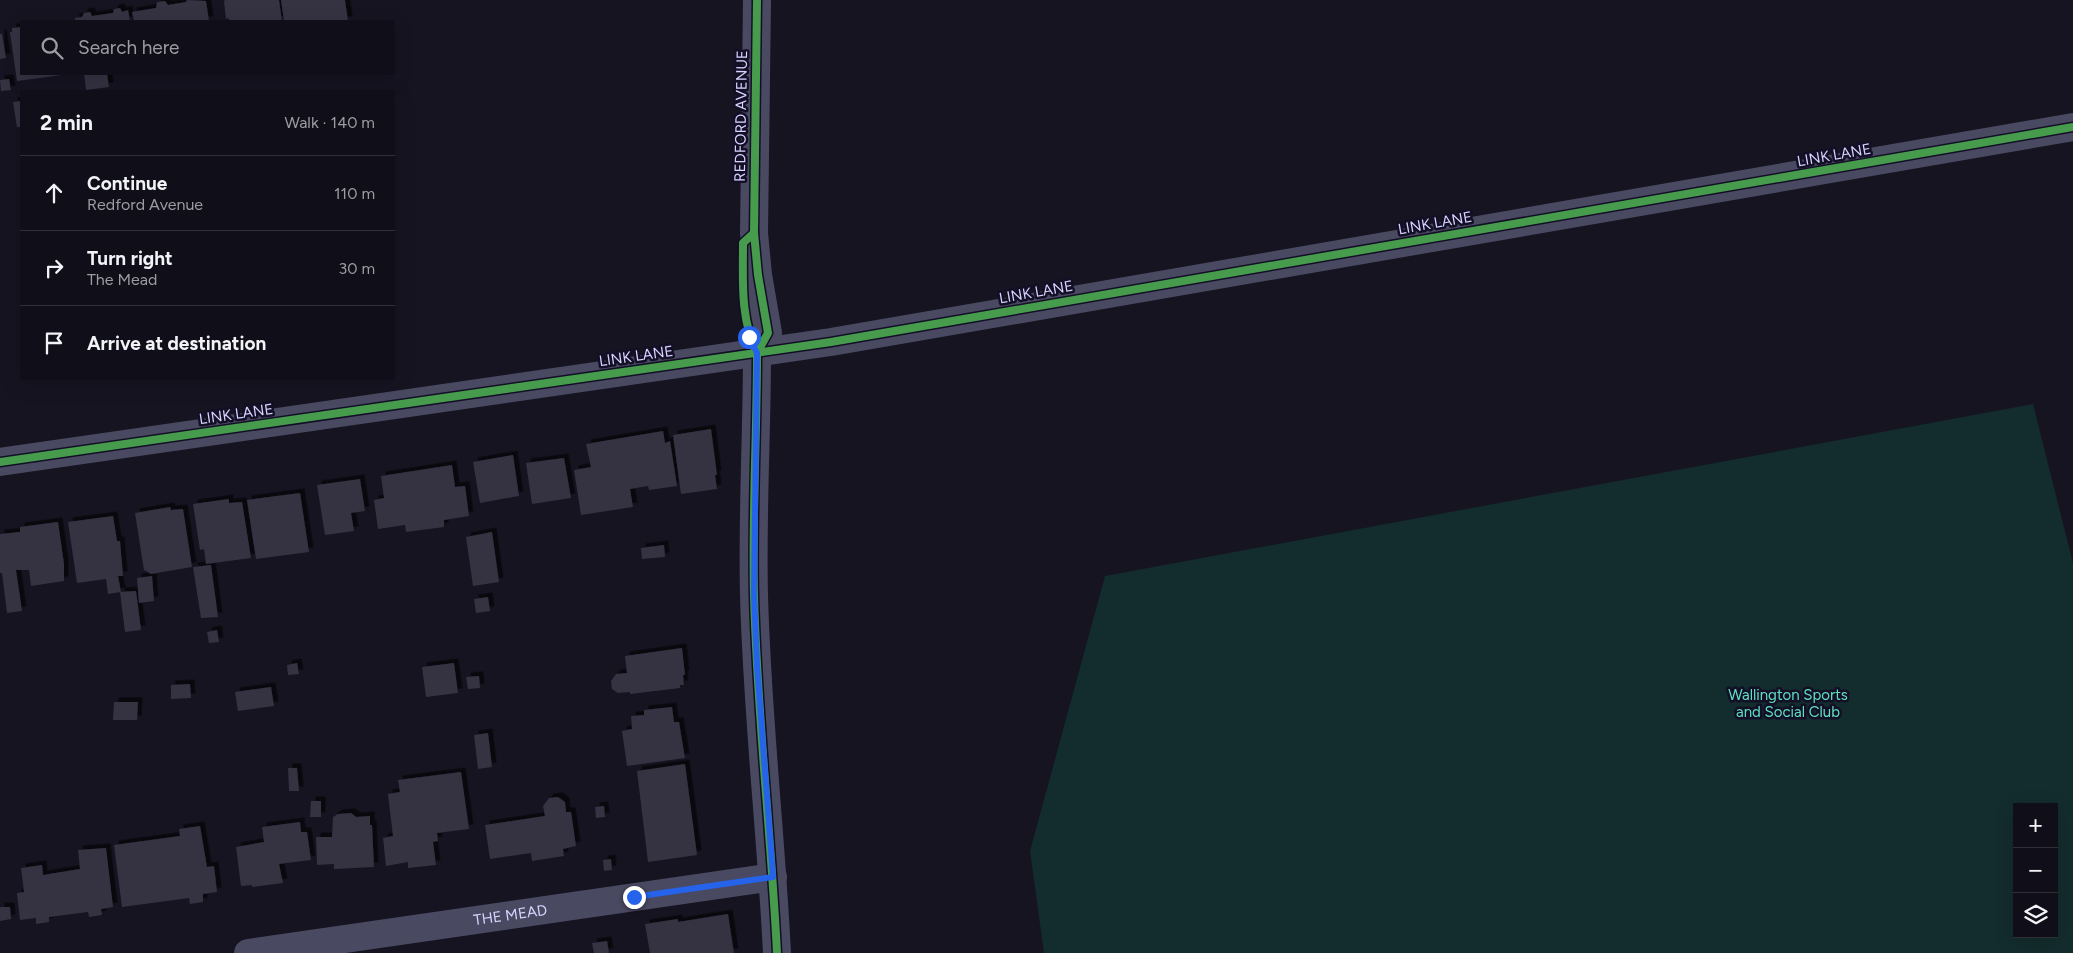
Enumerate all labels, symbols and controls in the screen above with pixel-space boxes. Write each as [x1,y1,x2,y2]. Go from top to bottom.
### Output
search box [20,20,395,75]
icon: search [38,34,66,62]
text: Search here [78,36,180,59]
street label: REDFORD AVENUE [731,50,751,182]
text: 2 min [40,110,93,135]
text: Walk · 140 m [285,113,375,132]
street label: LINK LANE [1796,140,1872,170]
text: Continue [87,172,167,195]
icon: ahead [40,179,68,207]
text: 110 m [334,184,375,203]
text: Redford Avenue [87,195,203,214]
street label: LINK LANE [1397,208,1473,238]
text: Turn right [87,247,173,270]
icon: right [40,254,68,282]
text: 30 m [338,259,375,278]
text: The Mead [87,270,157,289]
street label: LINK LANE [998,277,1074,307]
route start [738,326,761,349]
icon: arrive [40,329,68,357]
text: Arrive at destination [87,332,266,355]
street label: LINK LANE [598,342,674,370]
street label: LINK LANE [198,400,274,428]
park label: Wallington Sports and Social Club [1728,686,1848,721]
map controls [2013,803,2058,938]
button: + [2013,803,2058,848]
button: − [2013,848,2058,893]
route end [623,886,646,909]
button: layers [2013,893,2058,938]
street label: THE MEAD [472,901,548,929]

